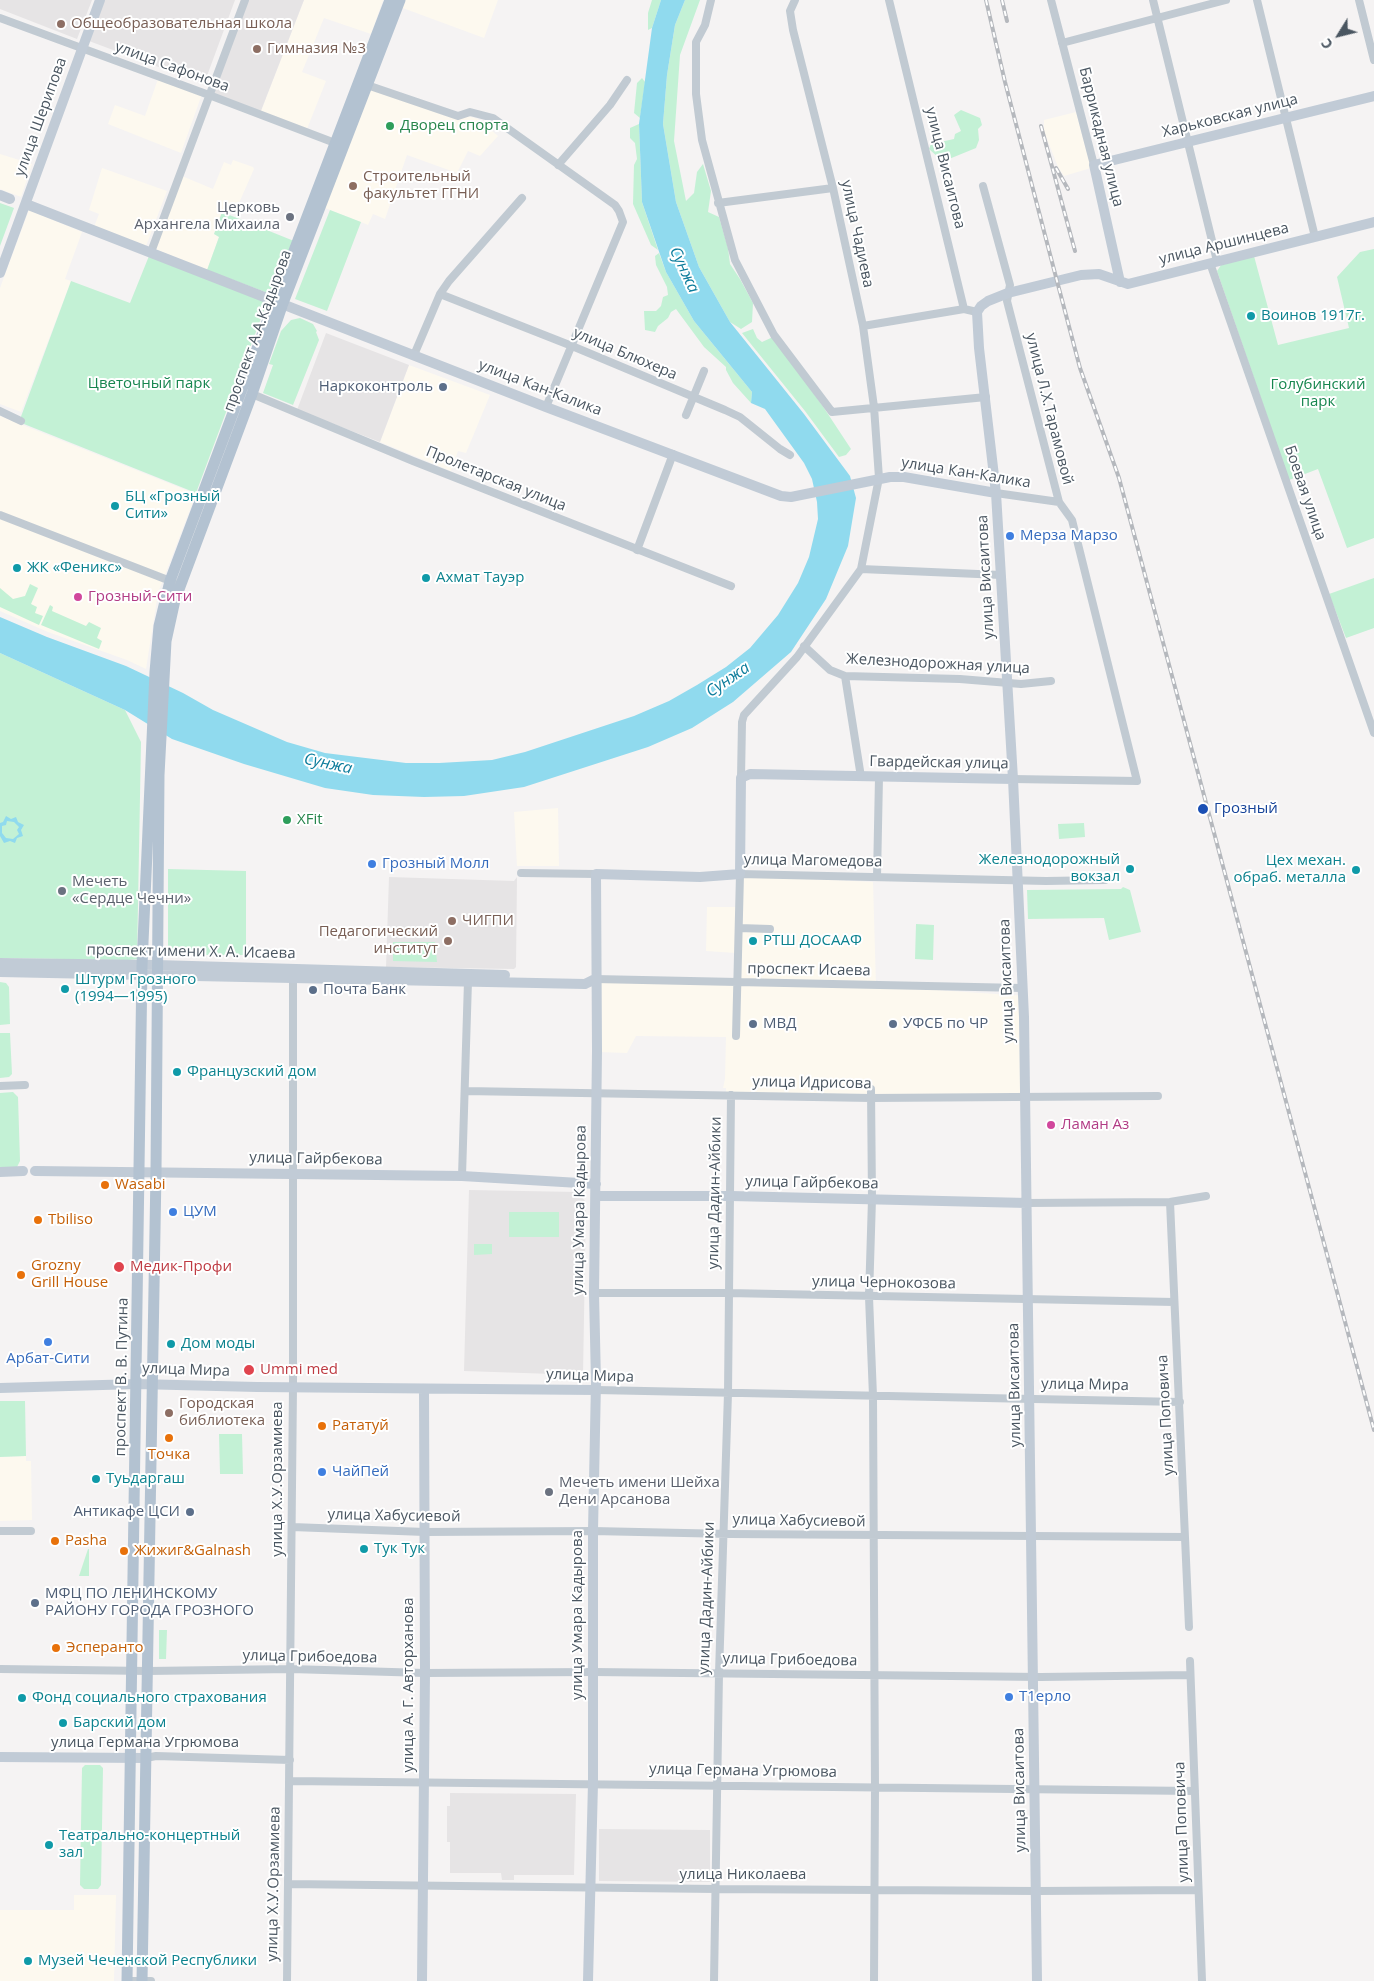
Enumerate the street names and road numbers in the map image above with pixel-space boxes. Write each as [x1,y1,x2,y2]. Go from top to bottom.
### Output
street label: улица Сафонова [112,38,232,96]
street label: улица Шерипова [11,55,71,179]
street label: Баррикадная улица [1075,65,1127,209]
street label: Харьковская улица [1160,90,1300,142]
street label: улица Висаитова [921,105,969,231]
street label: улица Чадиева [837,179,877,289]
street label: улица Аршинцева [1157,219,1291,269]
street label: проспект А.А.Кадырова [220,248,296,414]
street label: улица Блюхера [570,324,680,384]
street label: улица Л.Х.Тарамовой [1021,331,1077,487]
street label: улица Кан-Калика [476,356,604,420]
street label: Пролетарская улица [423,443,569,515]
street label: Боевая улица [1280,443,1330,543]
street label: улица Кан-Калика [900,454,1032,492]
street label: улица Висаитова [974,514,998,640]
street label: Железнодорожная улица [846,650,1030,678]
street label: Гвардейская улица [869,753,1009,773]
street label: улица Магомедова [744,851,882,871]
street label: улица Висаитова [996,918,1018,1044]
street label: проспект имени Х. А. Исаева [86,941,296,963]
street label: проспект Исаева [747,960,871,980]
street label: улица Идрисова [752,1073,872,1093]
street label: улица Дадин-Айбики [705,1116,725,1270]
street label: улица Умара Кадырова [570,1125,590,1295]
street label: улица Гайрбекова [249,1149,383,1169]
street label: улица Гайрбекова [745,1173,879,1193]
street label: улица Чернокозова [812,1273,956,1293]
street label: проспект В. В. Путина [112,1297,132,1457]
street label: улица Висаитова [1005,1323,1025,1447]
street label: улица Поповича [1154,1354,1178,1476]
street label: улица Мира [142,1359,230,1381]
street label: улица Мира [546,1365,634,1387]
street label: улица Мира [1041,1375,1129,1395]
street label: улица Х.У.Орзамиева [269,1401,287,1557]
street label: улица Хабусиевой [327,1506,461,1526]
street label: улица Хабусиевой [732,1511,866,1531]
street label: улица Дадин-Айбики [695,1521,719,1675]
street label: улица Умара Кадырова [569,1530,587,1700]
street label: улица А. Г. Авторханова [400,1597,418,1773]
street label: улица Грибоедова [242,1647,378,1667]
street label: улица Грибоедова [722,1650,858,1670]
street label: улица Висаитова [1010,1728,1030,1852]
street label: улица Германа Угрюмова [51,1734,239,1752]
street label: улица Германа Угрюмова [649,1760,837,1782]
street label: улица Поповича [1171,1761,1193,1883]
street label: улица Х.У.Орзамиева [264,1806,284,1962]
street label: улица Николаева [680,1866,806,1884]

